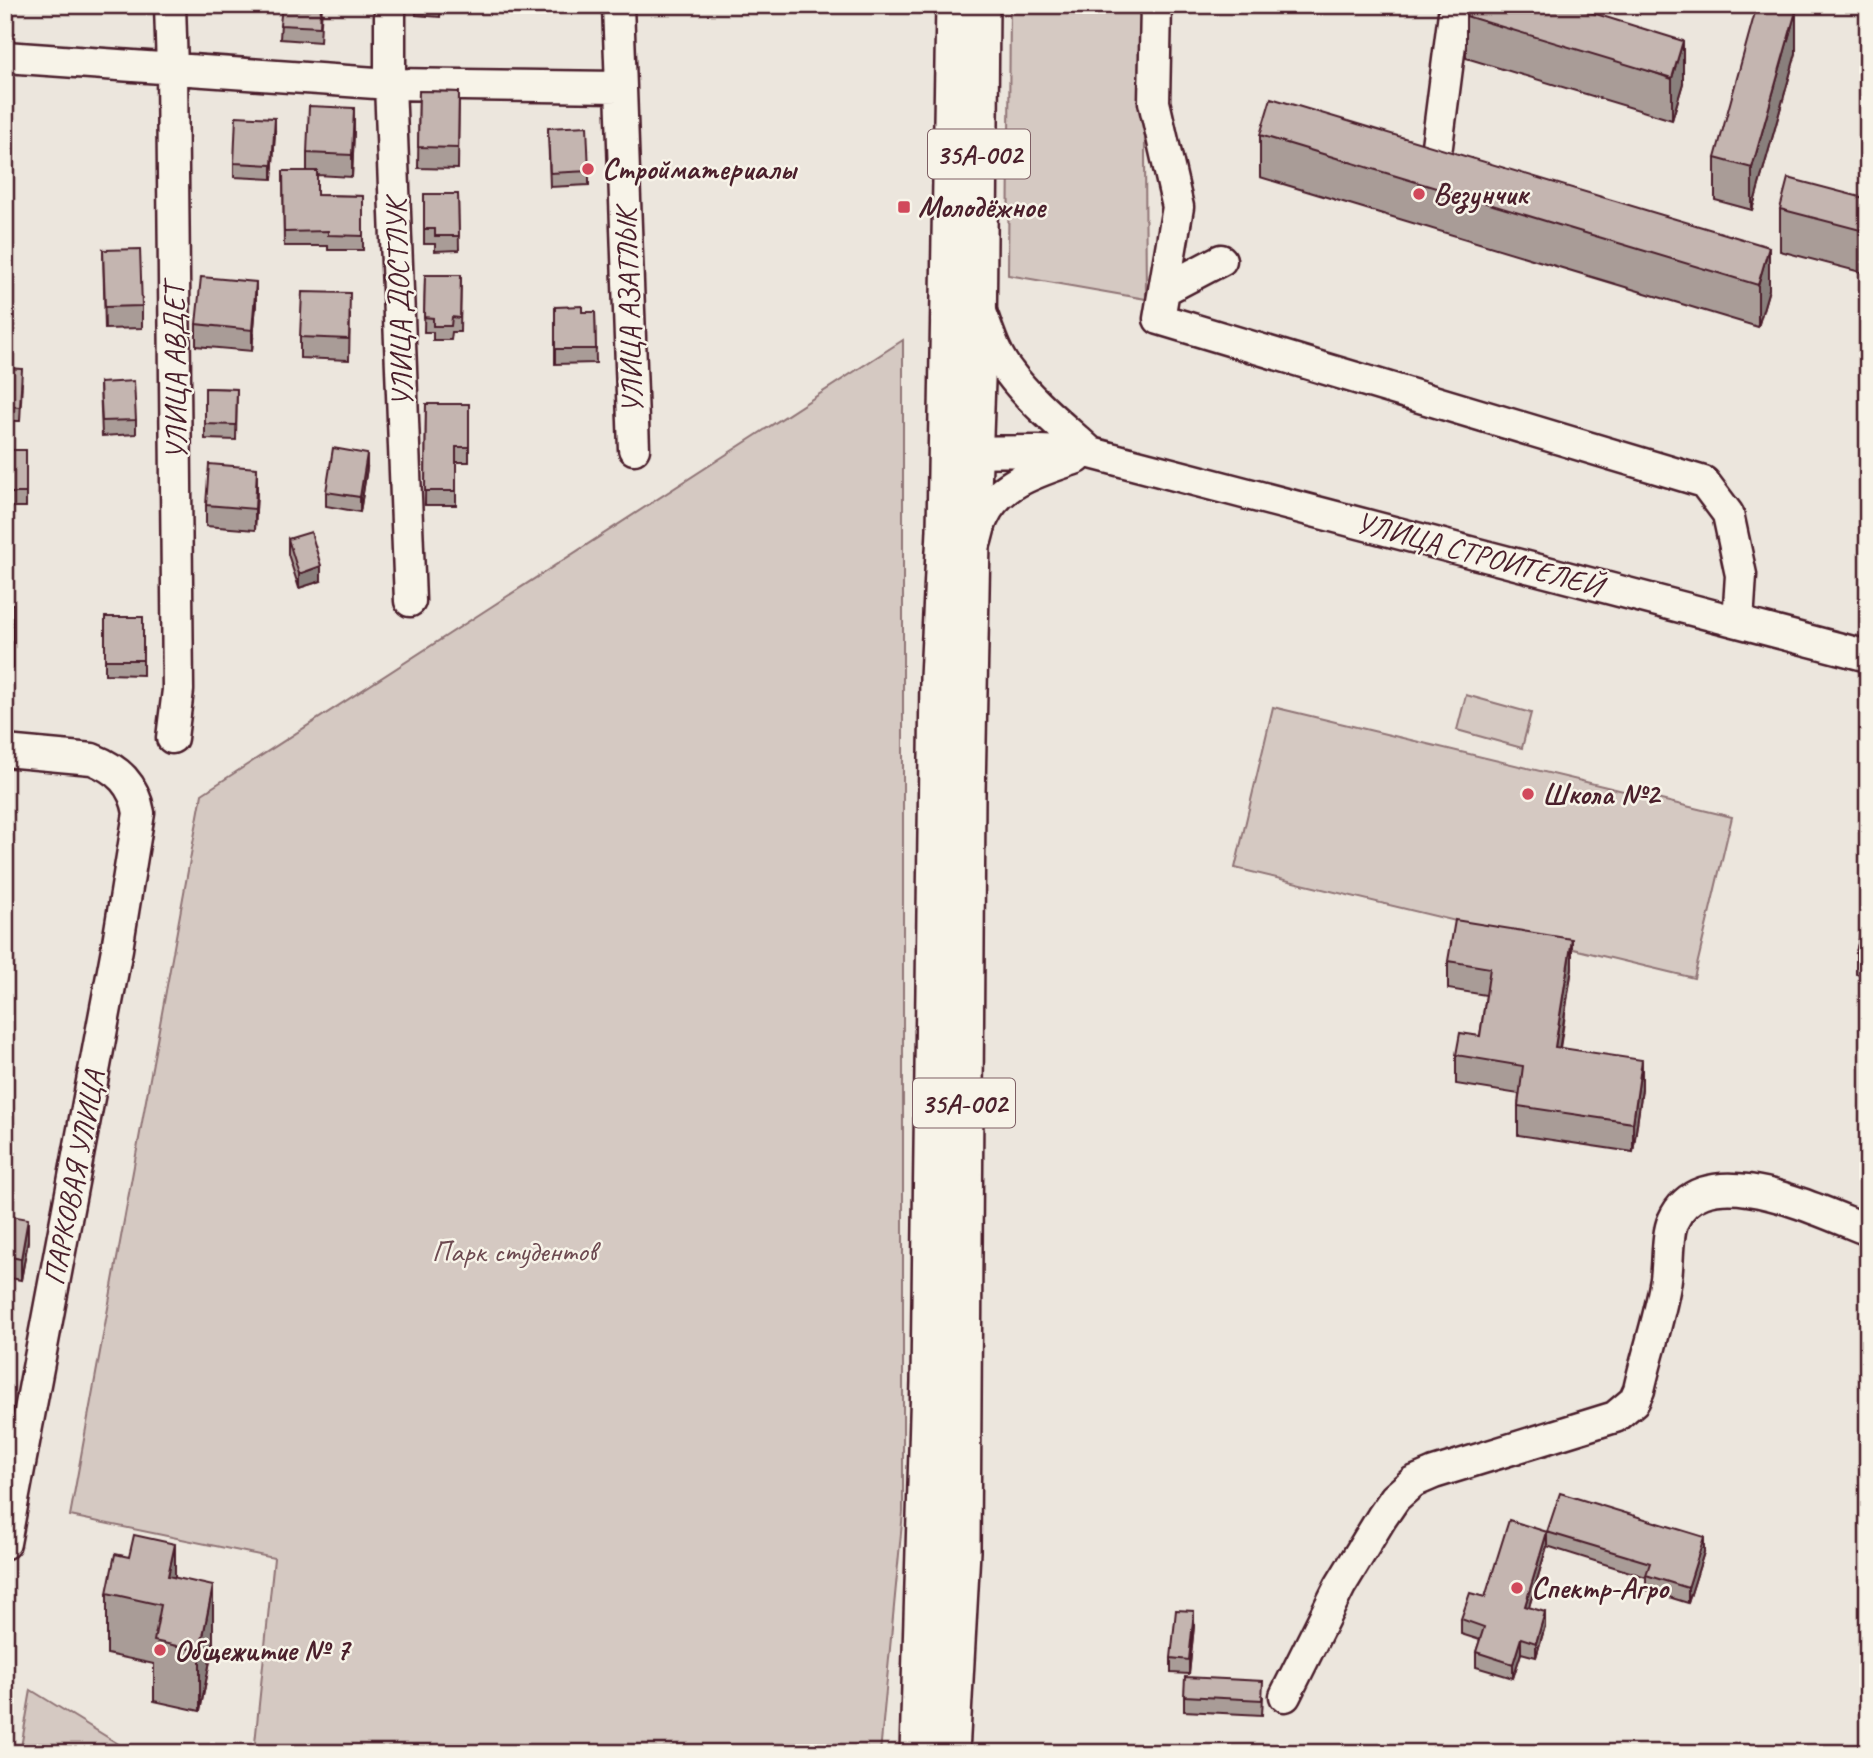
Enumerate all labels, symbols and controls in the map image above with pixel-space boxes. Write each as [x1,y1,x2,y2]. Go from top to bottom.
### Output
road number: 35А-002 [928,130,1030,178]
place label: Стройматериалы [602,150,798,188]
marker: Стройматериалы [580,161,596,177]
place label: Везунчик [1433,175,1531,214]
marker: Везунчик [1411,186,1427,202]
place label: Молодёжное [918,188,1047,226]
street label: УЛИЦА ДОСТЛУК [376,192,422,408]
marker: Молодёжное [896,199,912,215]
street label: УЛИЦА АЗАТЛЫК [606,202,652,414]
street label: УЛИЦА АВДЕТ [154,277,196,460]
street label: УЛИЦА СТРОИТЕЛЕЙ [1352,503,1611,606]
place label: Школа №2 [1542,775,1662,813]
marker: Школа №2 [1520,786,1536,802]
street label: ПАРКОВАЯ УЛИЦА [35,1066,114,1288]
road number: 35А-002 [913,1078,1015,1128]
park label: Парк студентов [432,1232,601,1270]
place label: Спектр-Агро [1531,1569,1670,1607]
marker: Спектр-Агро [1509,1580,1525,1596]
place label: Общежитие № 7 [174,1631,353,1669]
marker: Общежитие № 7 [152,1642,168,1658]

